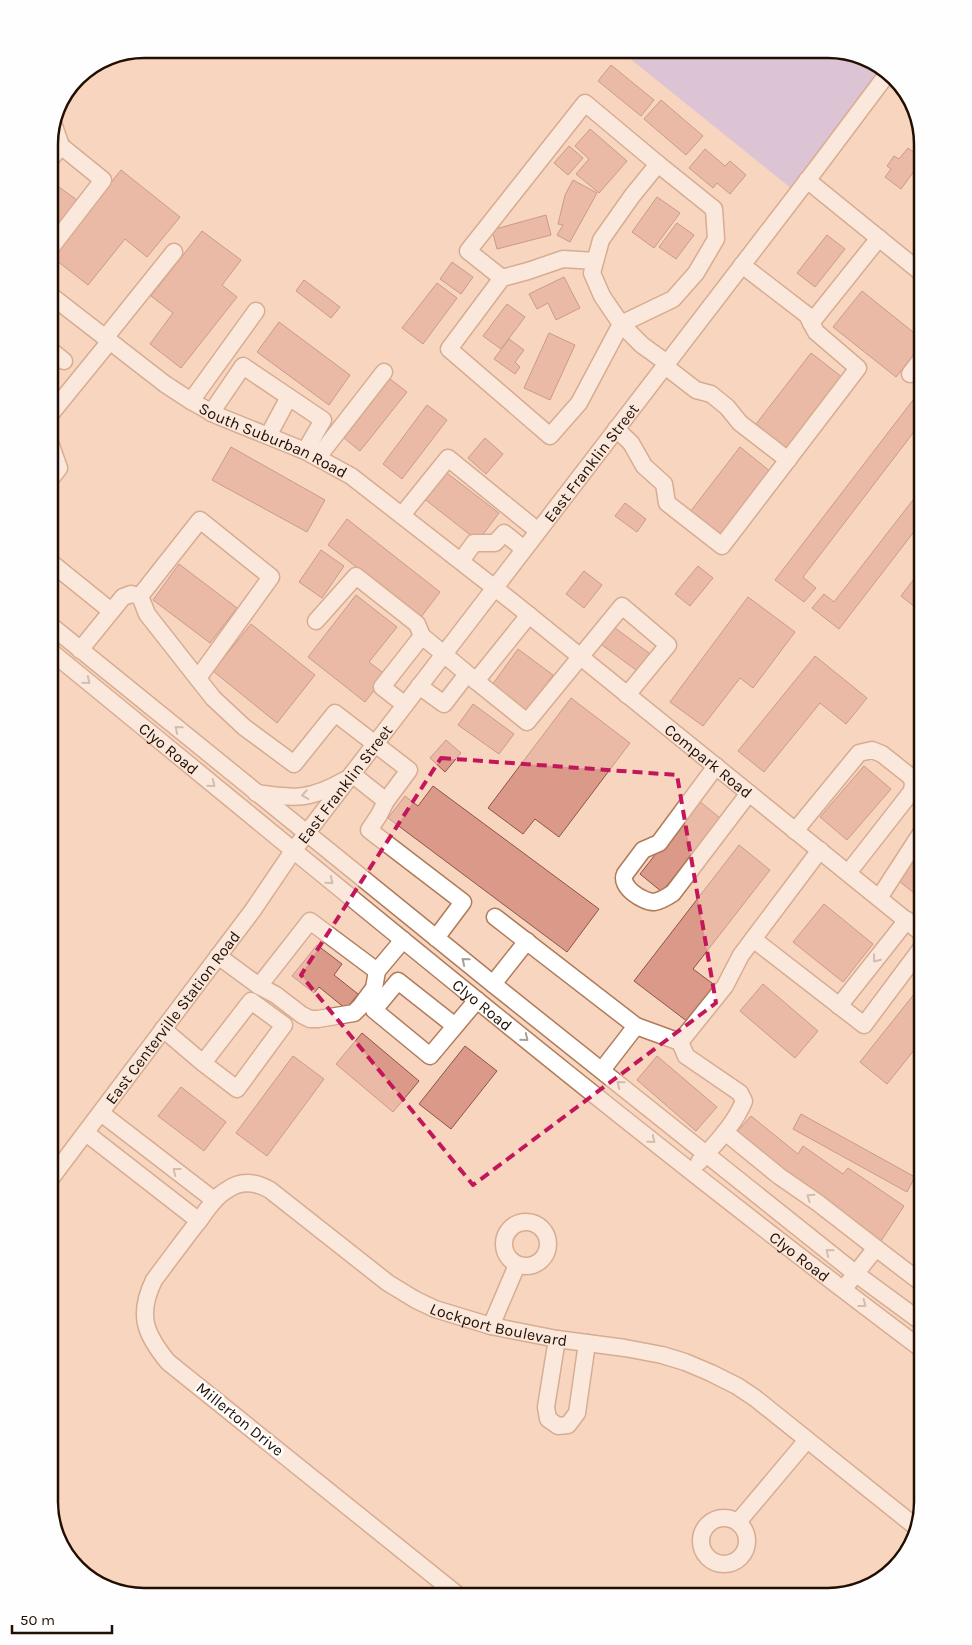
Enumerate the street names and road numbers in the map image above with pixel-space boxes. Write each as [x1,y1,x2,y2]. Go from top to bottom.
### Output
street label: South Suburban Road [196,398,351,482]
street label: East Franklin Street [539,399,642,526]
street label: Clyo Road [135,718,202,778]
street label: Compark Road [661,719,756,802]
street label: East Franklin Street [293,721,396,847]
street label: East Centerville Station Road [101,927,244,1108]
street label: Clyo Road [449,975,516,1034]
street label: Clyo Road [766,1227,834,1285]
street label: Lockport Boulevard [427,1298,568,1350]
street label: Millerton Drive [192,1378,288,1460]

